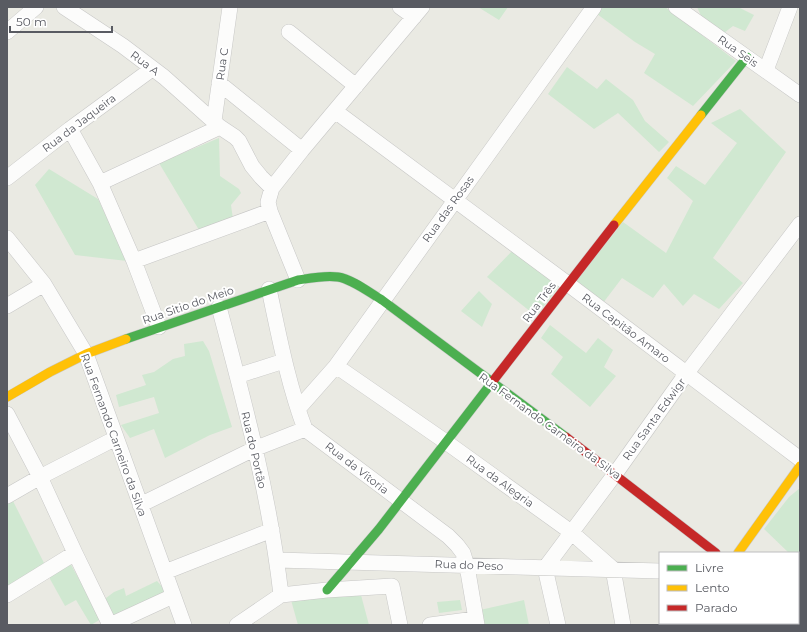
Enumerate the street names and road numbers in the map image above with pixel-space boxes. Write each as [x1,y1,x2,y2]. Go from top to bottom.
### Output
street label: Rua Seis [715,32,762,70]
street label: Rua C [213,47,231,81]
street label: Rua A [128,48,162,78]
street label: Rua da Jaqueira [39,91,119,155]
street label: Rua das Rosas [419,172,477,245]
street label: Rua Três [519,278,559,325]
street label: Rua Sitio do Meio [140,283,236,327]
street label: Rua Capitão Amaro [579,290,673,366]
street label: Rua Fernando Carneiro da Silva [78,352,150,518]
street label: Rua Fernando Carneiro da Silva [476,370,624,482]
street label: Rua Santa Edwigr [619,375,689,463]
street label: Rua do Portão [238,410,270,490]
street label: Rua da Vitoria [322,439,392,497]
street label: Rua da Alegria [463,452,537,510]
street label: Rua do Peso [434,557,504,573]

